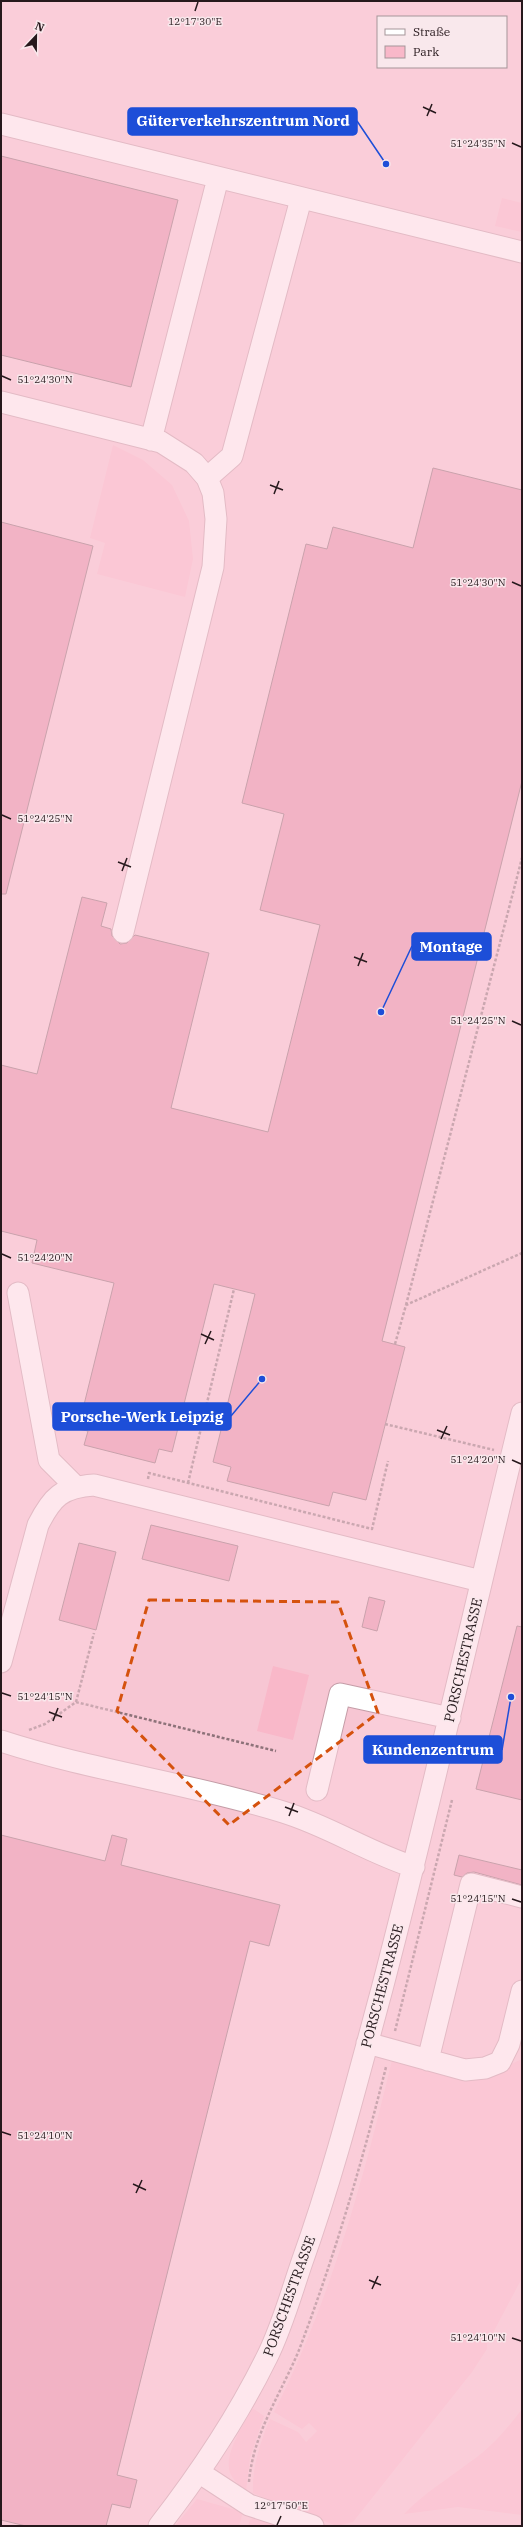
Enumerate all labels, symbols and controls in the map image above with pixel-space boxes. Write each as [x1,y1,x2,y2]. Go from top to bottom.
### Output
text: 12°17'30"E [168,15,222,28]
north arrow [16,16,56,56]
legend [377,16,507,68]
text: N [33,19,47,35]
text: Straße [413,24,450,39]
text: Park [413,44,439,59]
callout: Güterverkehrszentrum Nord [128,108,357,135]
text: Güterverkehrszentrum Nord [136,111,350,130]
text: 51°24'35"N [451,137,506,150]
text: 51°24'30"N [18,373,73,386]
text: 51°24'30"N [451,576,506,589]
text: 51°24'25"N [18,812,73,825]
callout: Montage [412,933,491,960]
text: Montage [419,937,483,956]
text: 51°24'25"N [451,1014,506,1027]
text: 51°24'20"N [18,1251,73,1264]
callout: Porsche-Werk Leipzig [53,1403,231,1430]
text: Porsche-Werk Leipzig [61,1407,224,1426]
text: 51°24'20"N [451,1453,506,1466]
street label: PORSCHESTRASSE [440,1596,486,1724]
text: 51°24'15"N [18,1690,73,1703]
callout: Kundenzentrum [364,1736,502,1763]
text: Kundenzentrum [372,1740,494,1759]
text: 51°24'15"N [451,1892,506,1905]
street label: PORSCHESTRASSE [357,1922,407,2050]
text: 51°24'10"N [18,2129,73,2142]
street label: PORSCHESTRASSE [259,2233,319,2359]
text: 51°24'10"N [451,2331,506,2344]
text: 12°17'50"E [254,2499,308,2512]

